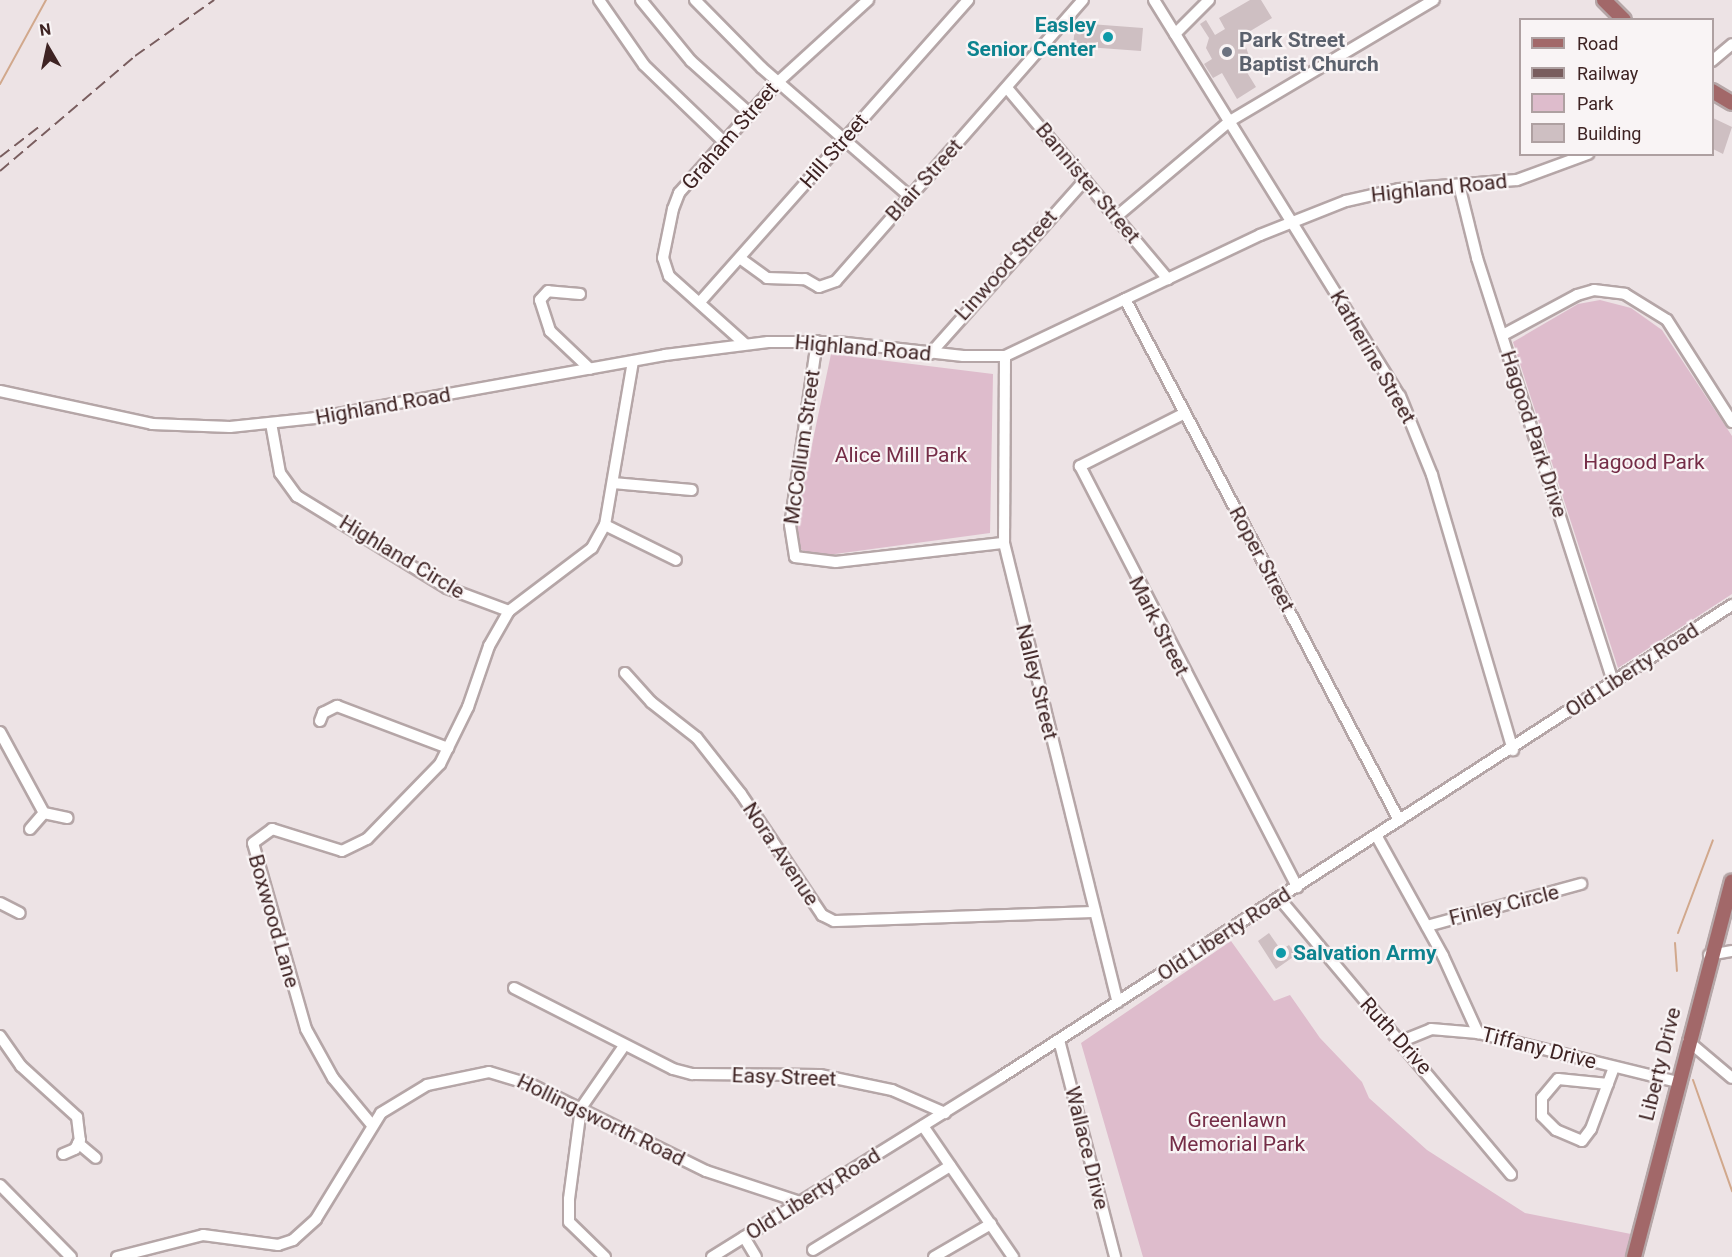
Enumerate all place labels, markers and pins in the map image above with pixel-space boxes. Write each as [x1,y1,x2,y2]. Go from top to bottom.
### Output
place label: Easley Senior Center [967,12,1096,62]
place label: Park Street Baptist Church [1239,27,1379,77]
marker: Easley Senior Center [1101,30,1115,44]
marker: Park Street Baptist Church [1220,45,1234,59]
place label: Salvation Army [1293,940,1437,966]
marker: Salvation Army [1274,946,1288,960]

